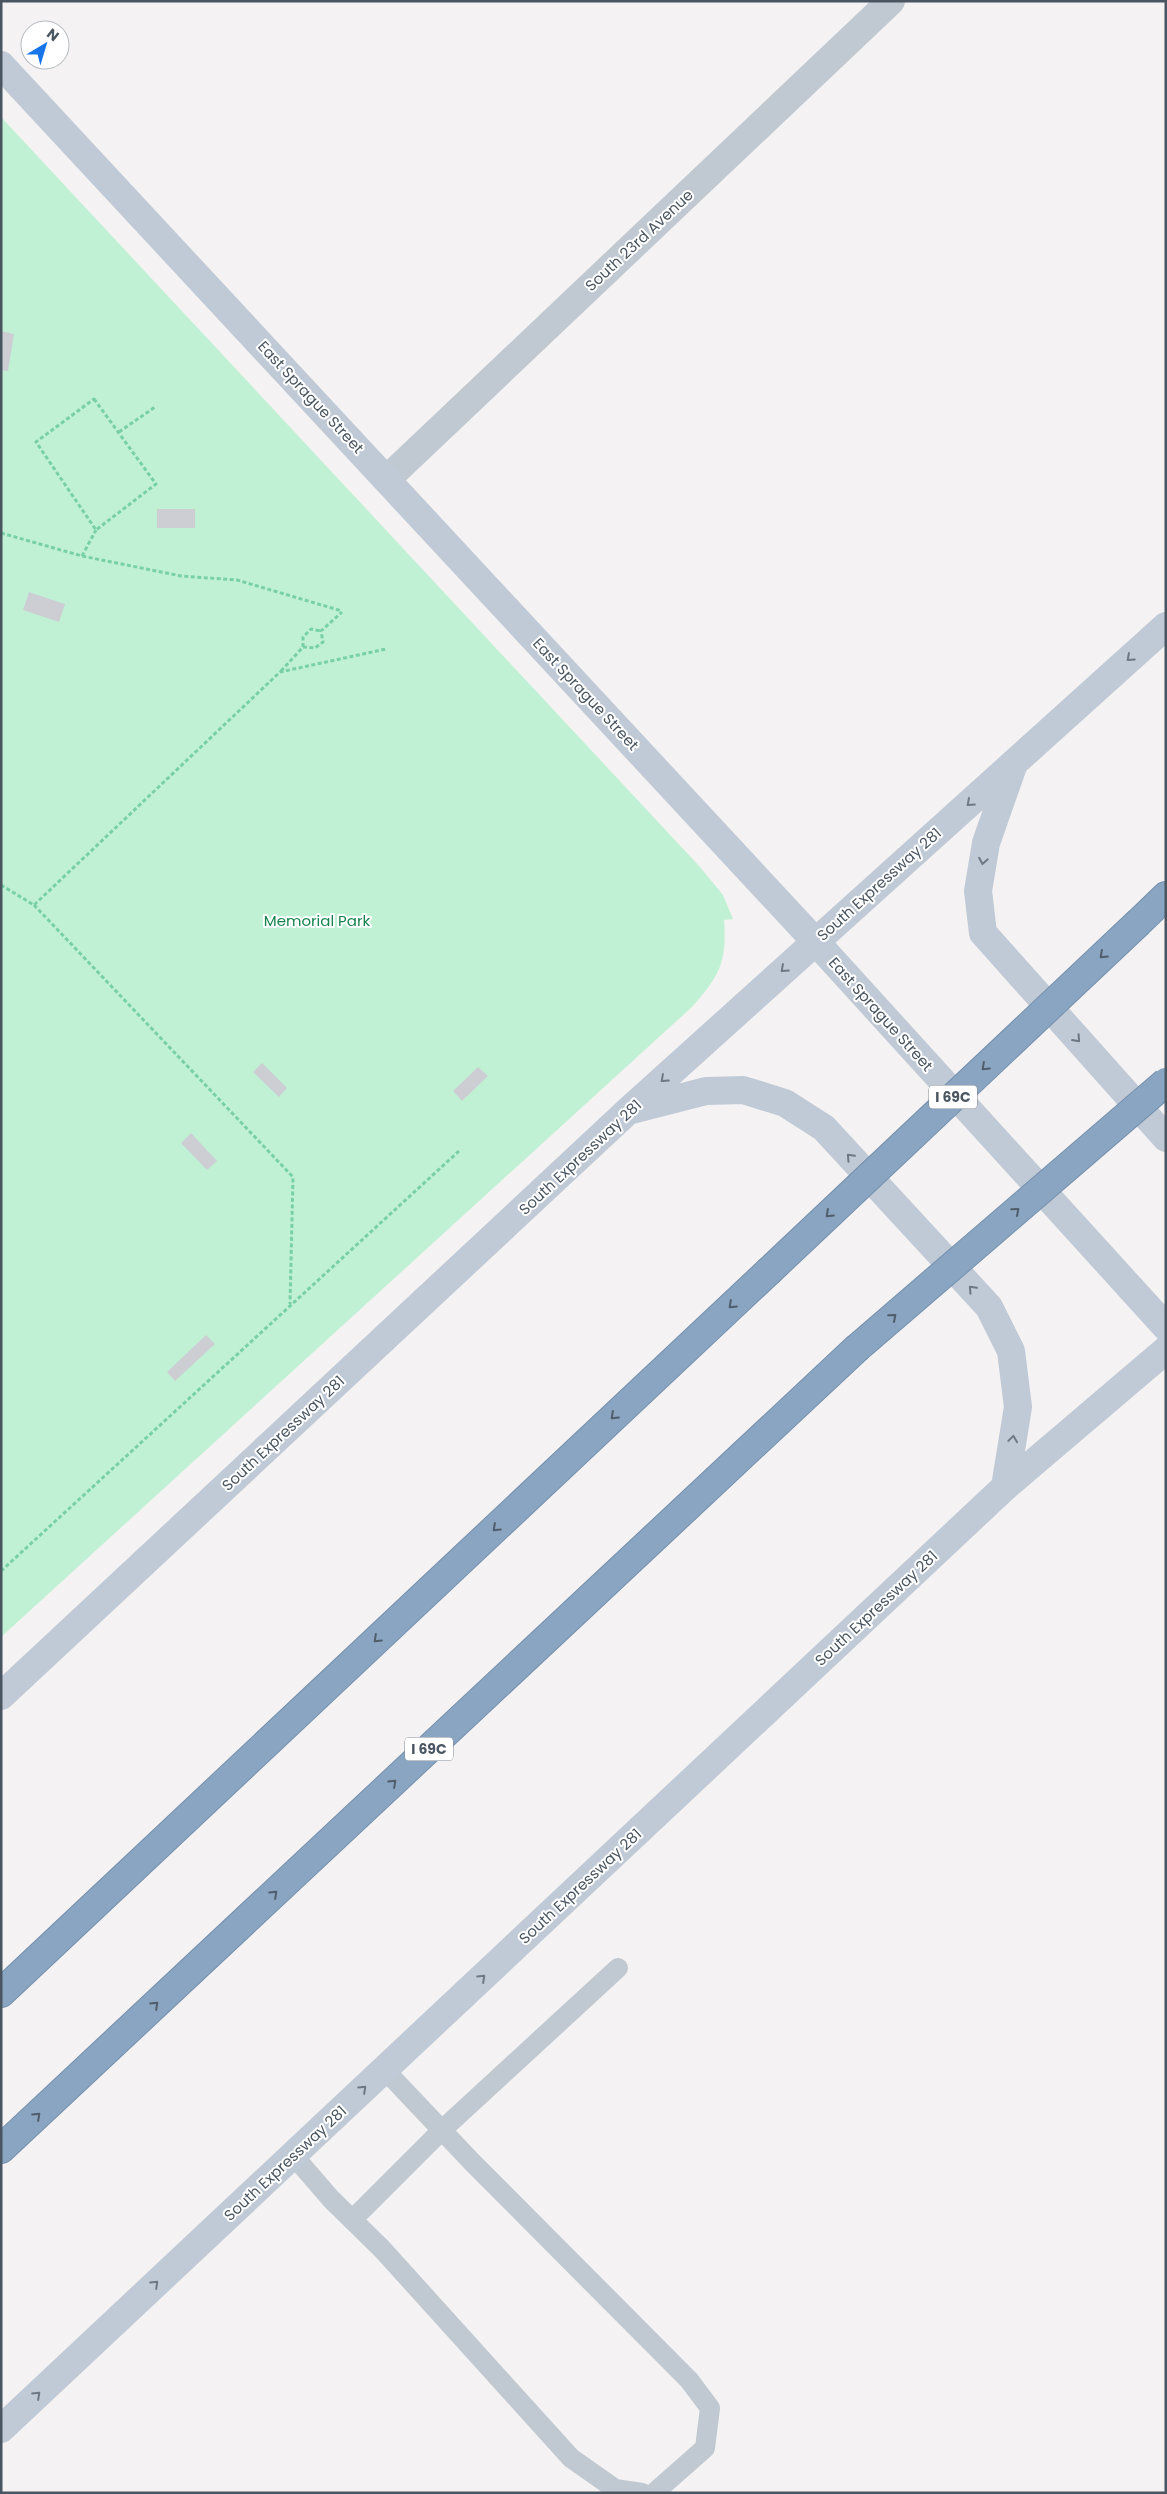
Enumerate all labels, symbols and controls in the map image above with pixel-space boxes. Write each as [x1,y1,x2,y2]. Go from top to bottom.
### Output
north arrow [20,20,70,70]
text: N [43,24,63,46]
street label: South 23rd Avenue [580,184,698,296]
street label: East Sprague Street [253,336,369,458]
street label: East Sprague Street [528,633,644,755]
one-way arrow [1126,652,1135,661]
one-way arrow [967,797,976,806]
street label: South Expressway 281 [812,823,946,945]
one-way arrow [978,856,988,865]
park label: Memorial Park [264,910,371,931]
one-way arrow [1100,949,1109,958]
street label: East Sprague Street [824,952,938,1076]
one-way arrow [780,963,789,972]
one-way arrow [1071,1034,1080,1043]
one-way arrow [982,1061,991,1070]
one-way arrow [660,1073,669,1082]
road number: I 69C [929,1086,977,1108]
street label: South Expressway 281 [514,1095,646,1219]
one-way arrow [847,1153,856,1162]
one-way arrow [825,1208,834,1217]
one-way arrow [1011,1208,1020,1217]
one-way arrow [969,1286,978,1295]
one-way arrow [729,1299,738,1308]
one-way arrow [888,1314,897,1323]
street label: South Expressway 281 [217,1371,349,1495]
one-way arrow [611,1410,620,1419]
one-way arrow [1008,1434,1018,1443]
one-way arrow [492,1522,501,1531]
street label: South Expressway 281 [810,1546,942,1670]
one-way arrow [374,1633,383,1642]
road number: I 69C [405,1738,453,1760]
one-way arrow [387,1780,396,1789]
street label: South Expressway 281 [514,1824,646,1948]
one-way arrow [268,1891,277,1900]
one-way arrow [476,1975,485,1984]
one-way arrow [150,2002,159,2011]
one-way arrow [357,2086,366,2095]
street label: South Expressway 281 [219,2101,351,2225]
one-way arrow [31,2113,40,2122]
one-way arrow [150,2281,159,2290]
one-way arrow [31,2392,40,2401]

